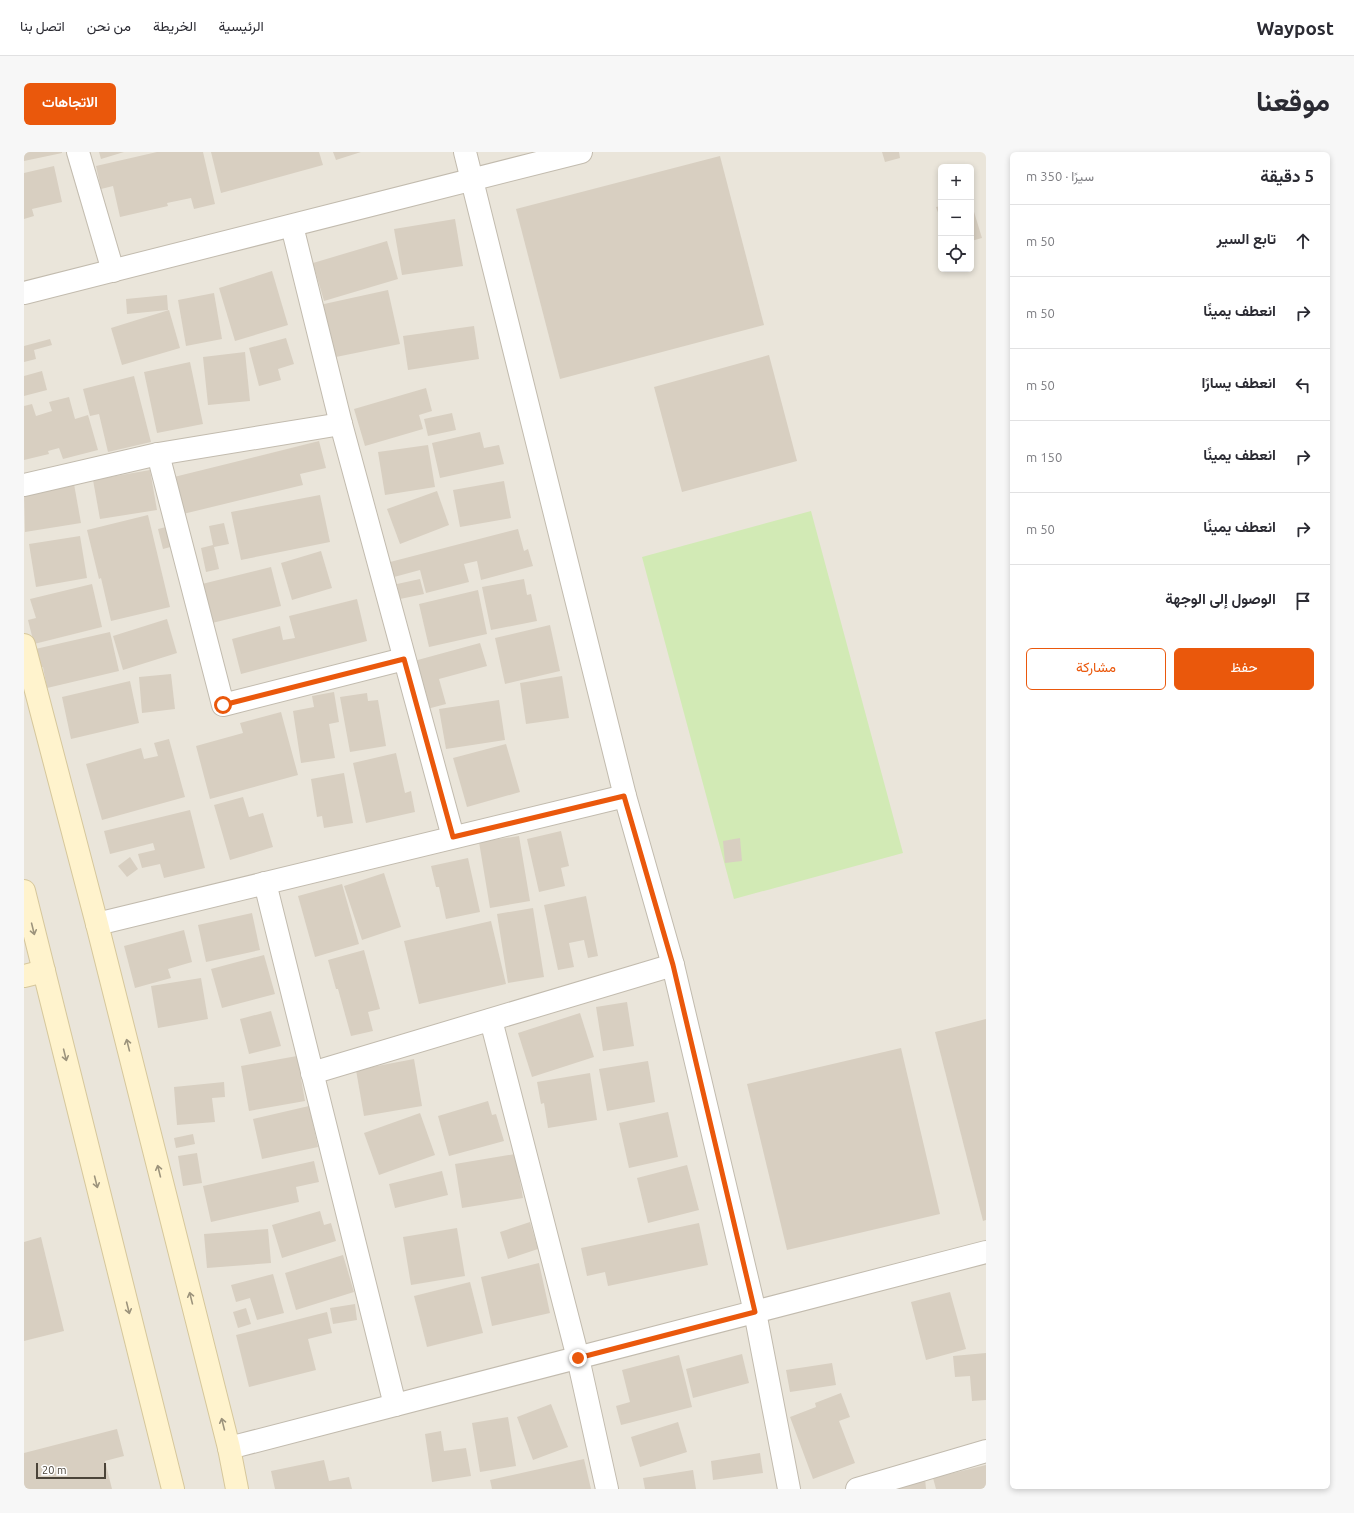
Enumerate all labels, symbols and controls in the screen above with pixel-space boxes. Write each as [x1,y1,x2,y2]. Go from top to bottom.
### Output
text: Waypost [1256,17,1334,39]
text: اتصل بنا [20,18,65,34]
text: من نحن [87,18,131,34]
text: الخريطة [153,18,196,34]
text: الرئيسية [218,18,264,34]
button: الاتجاهات [24,83,116,125]
text: موقعنا [1256,85,1330,116]
map controls [938,164,974,272]
button: + [938,164,974,200]
text: 5 دقيقة [1260,166,1314,185]
text: سيرًا · 350 m [1026,169,1094,183]
button: − [938,200,974,236]
text: تابع السير [1217,230,1276,247]
icon: ahead [1292,230,1314,252]
text: 50 m [1026,234,1055,248]
button: locate [938,236,974,272]
text: انعطف يمينًا [1203,302,1276,319]
icon: right [1292,302,1314,324]
text: 50 m [1026,306,1055,320]
text: انعطف يسارًا [1201,374,1276,391]
icon: left [1292,374,1314,396]
text: 50 m [1026,378,1055,392]
text: انعطف يمينًا [1203,446,1276,463]
icon: right [1292,446,1314,468]
text: 150 m [1026,450,1062,464]
text: انعطف يمينًا [1203,518,1276,535]
icon: right [1292,518,1314,540]
text: 50 m [1026,522,1055,536]
text: الوصول إلى الوجهة [1165,590,1276,607]
icon: arrive [1292,590,1314,612]
button: مشاركة [1026,648,1166,690]
button: حفظ [1174,648,1314,690]
route start [214,696,232,714]
one-way arrow [30,922,38,935]
one-way arrow [123,1039,131,1052]
one-way arrow [62,1049,69,1062]
one-way arrow [155,1165,163,1178]
one-way arrow [93,1175,101,1188]
one-way arrow [187,1291,194,1304]
one-way arrow [125,1301,132,1314]
route end [569,1349,587,1367]
one-way arrow [218,1417,226,1430]
scale bar [36,1461,106,1480]
text: 20 m [42,1464,66,1476]

